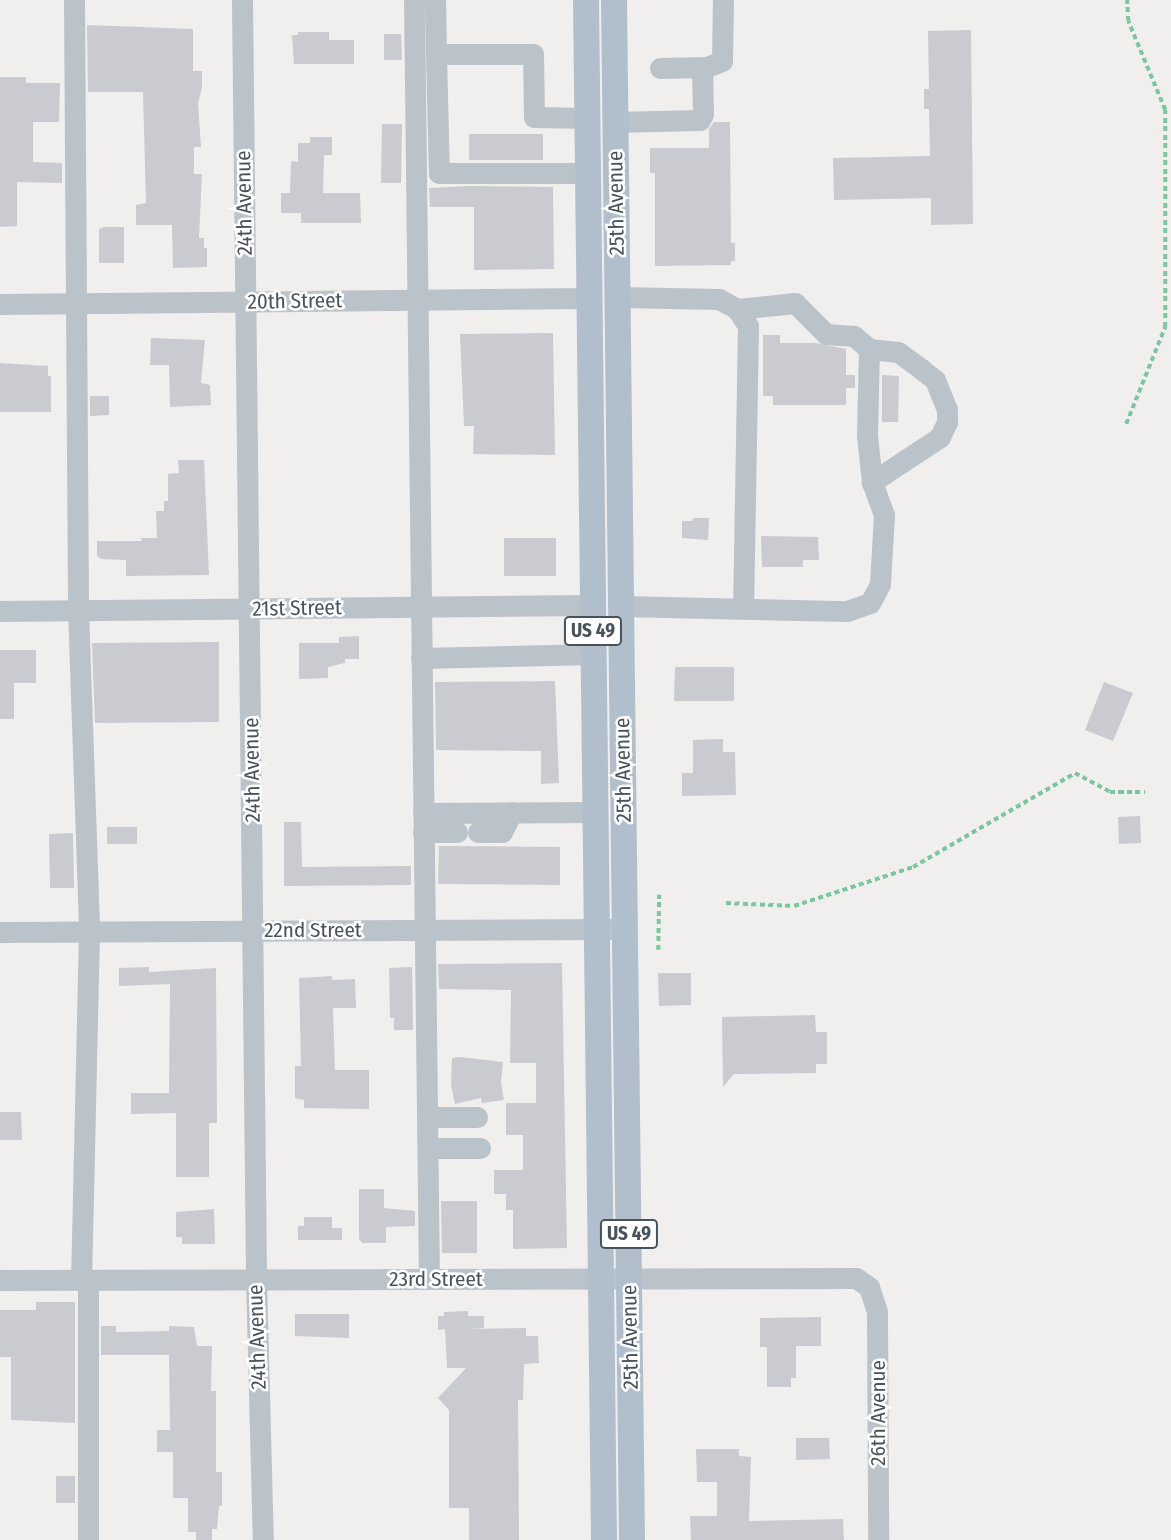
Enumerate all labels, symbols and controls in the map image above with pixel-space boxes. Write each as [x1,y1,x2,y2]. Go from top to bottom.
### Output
street label: 24th Avenue [230,150,258,256]
street label: 25th Avenue [602,150,630,256]
street label: 20th Street [247,288,343,314]
street label: 21st Street [252,595,342,621]
road number: US 49 [563,616,623,646]
street label: 24th Avenue [238,717,266,823]
street label: 25th Avenue [609,717,637,823]
street label: 22nd Street [264,917,362,943]
road number: US 49 [599,1218,659,1250]
street label: 23rd Street [389,1266,483,1292]
street label: 24th Avenue [243,1284,271,1390]
street label: 25th Avenue [616,1284,644,1390]
street label: 26th Avenue [865,1360,891,1466]

